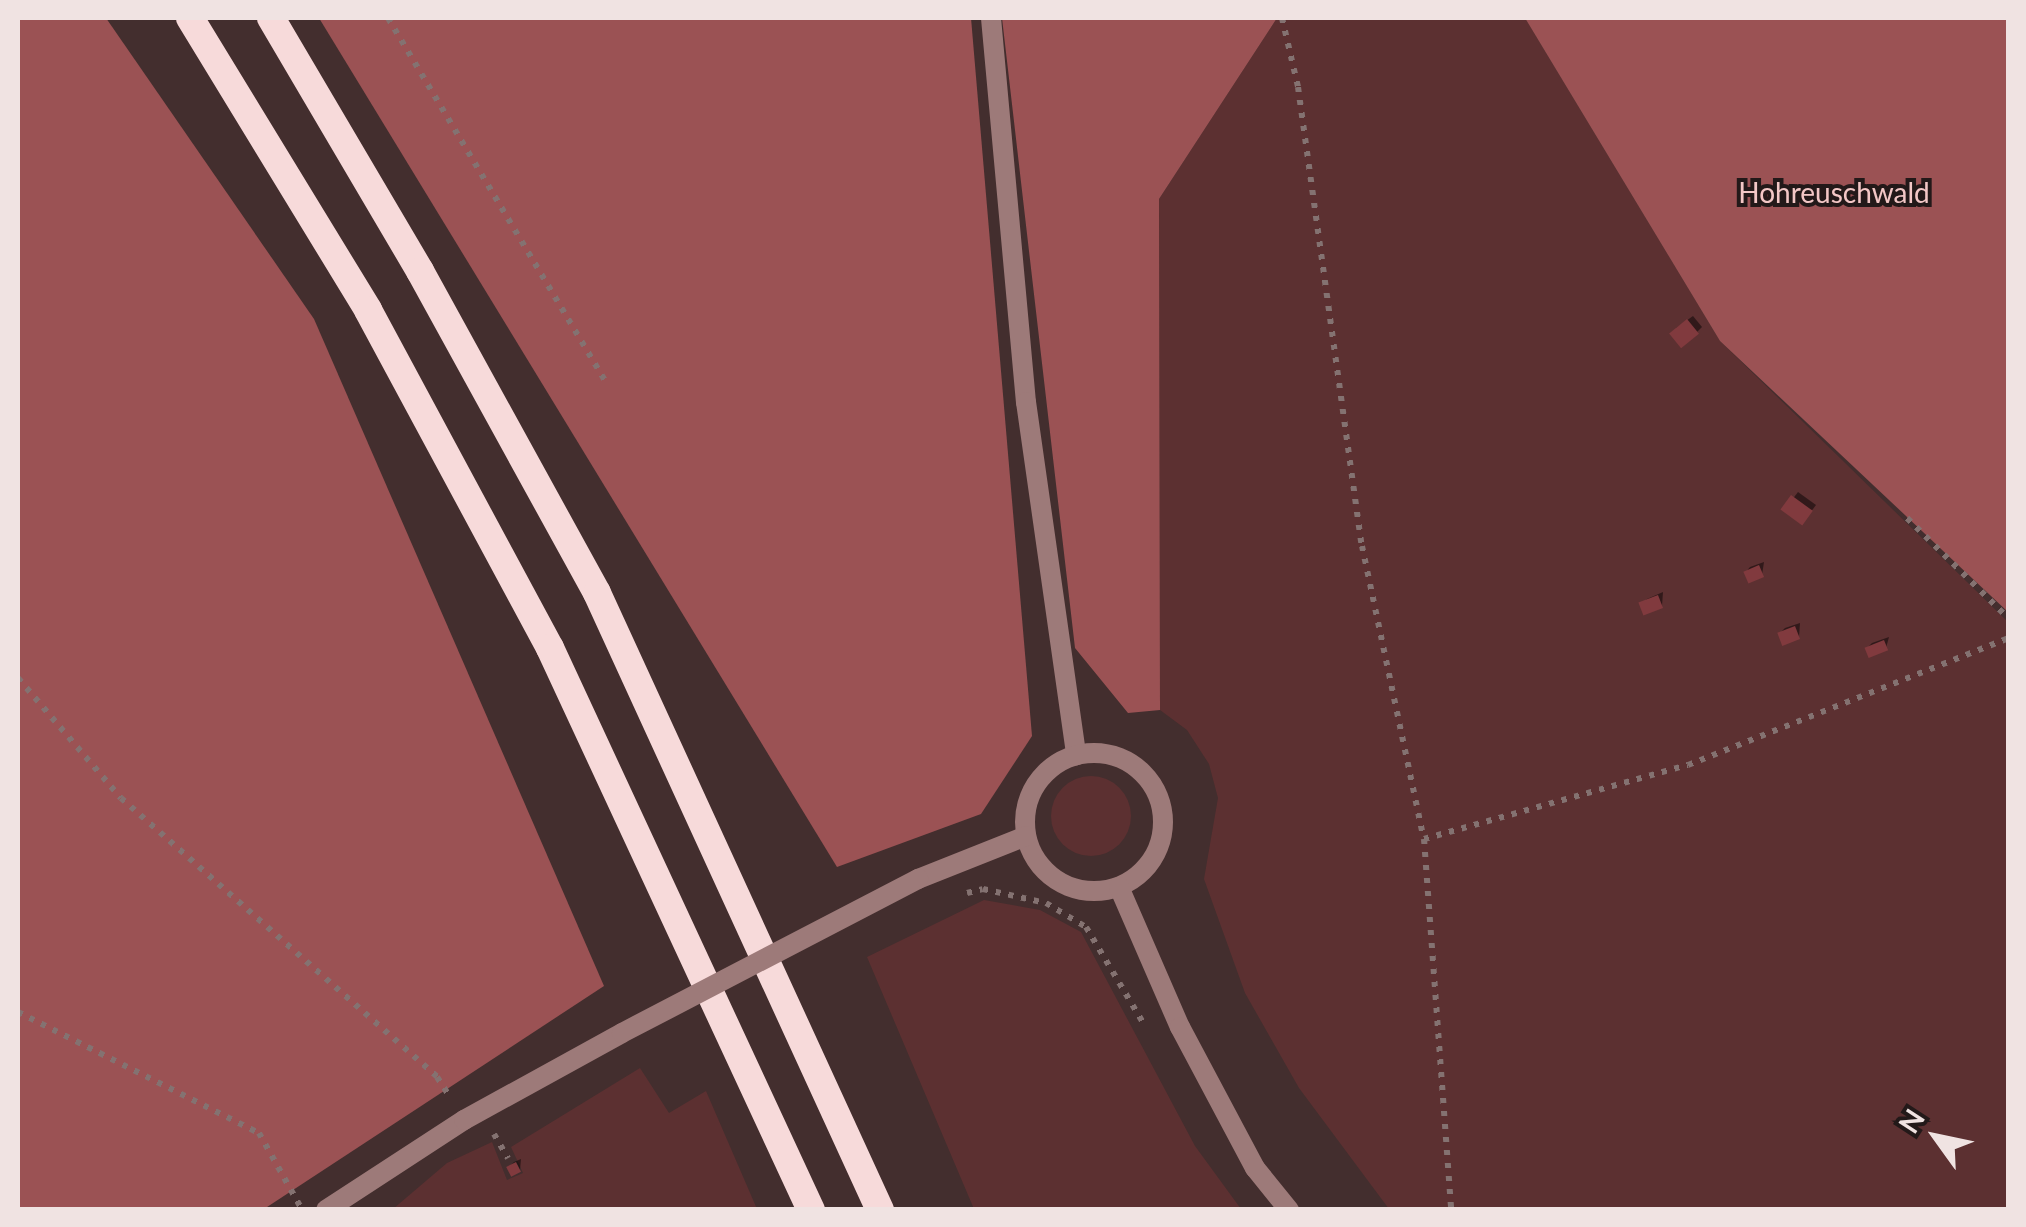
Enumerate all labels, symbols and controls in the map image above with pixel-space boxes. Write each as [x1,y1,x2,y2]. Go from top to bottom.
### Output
park label: Hohreuschwald [1738,175,1930,209]
north arrow [1886,1087,1986,1187]
text: N [1891,1102,1931,1139]

